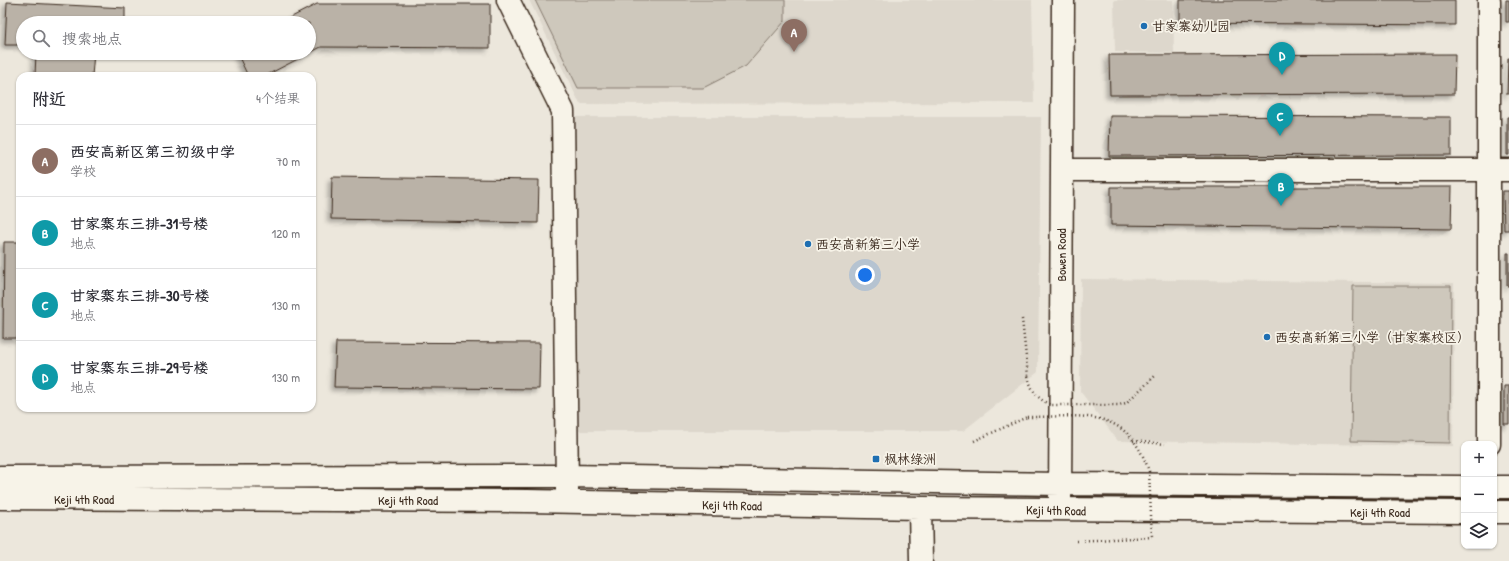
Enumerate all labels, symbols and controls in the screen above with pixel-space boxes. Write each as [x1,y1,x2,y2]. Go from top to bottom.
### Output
search box [16,16,316,60]
place label: 甘家寨幼儿园 [1152,17,1230,35]
pin: A [781,19,807,52]
marker: 甘家寨幼儿园 [1139,21,1149,31]
icon: search [30,27,52,49]
text: 搜索地点 [62,28,122,49]
pin: D [1269,42,1295,75]
text: 附近 [32,87,66,110]
text: 4个结果 [256,89,300,107]
pin: C [1267,103,1293,136]
text: 西安高新区第三初级中学 [70,141,235,162]
text: A [42,152,48,170]
text: 70 m [276,152,300,170]
text: 学校 [70,162,96,180]
pin: B [1268,173,1294,206]
text: 甘家寨东三排-31号楼 [70,213,208,234]
text: B [42,224,48,242]
text: 120 m [272,224,300,242]
street label: Bowen Road [1052,228,1070,282]
text: 地点 [70,234,96,252]
place label: 西安高新第三小学 [816,235,920,253]
marker: 西安高新第三小学 [803,239,813,249]
your location [855,265,875,285]
text: 甘家寨东三排-30号楼 [70,285,210,306]
text: C [41,296,49,314]
text: 130 m [272,296,300,314]
text: 地点 [70,306,96,324]
place label: 西安高新第三小学（甘家寨校区） [1275,328,1470,346]
marker: 西安高新第三小学（甘家寨校区） [1262,332,1272,342]
text: 甘家寨东三排-29号楼 [70,357,209,378]
text: D [42,368,48,386]
text: 130 m [272,368,300,386]
text: 地点 [70,378,96,396]
map controls [1461,441,1497,549]
button: + [1461,441,1497,477]
place label: 枫林绿洲 [884,450,936,468]
marker: 枫林绿洲 [871,454,881,464]
button: − [1461,477,1497,513]
street label: Keji 4th Road [54,490,114,508]
street label: Keji 4th Road [378,491,438,509]
street label: Keji 4th Road [702,495,762,515]
street label: Keji 4th Road [1026,500,1086,520]
street label: Keji 4th Road [1350,503,1410,521]
button: layers [1461,513,1497,549]

